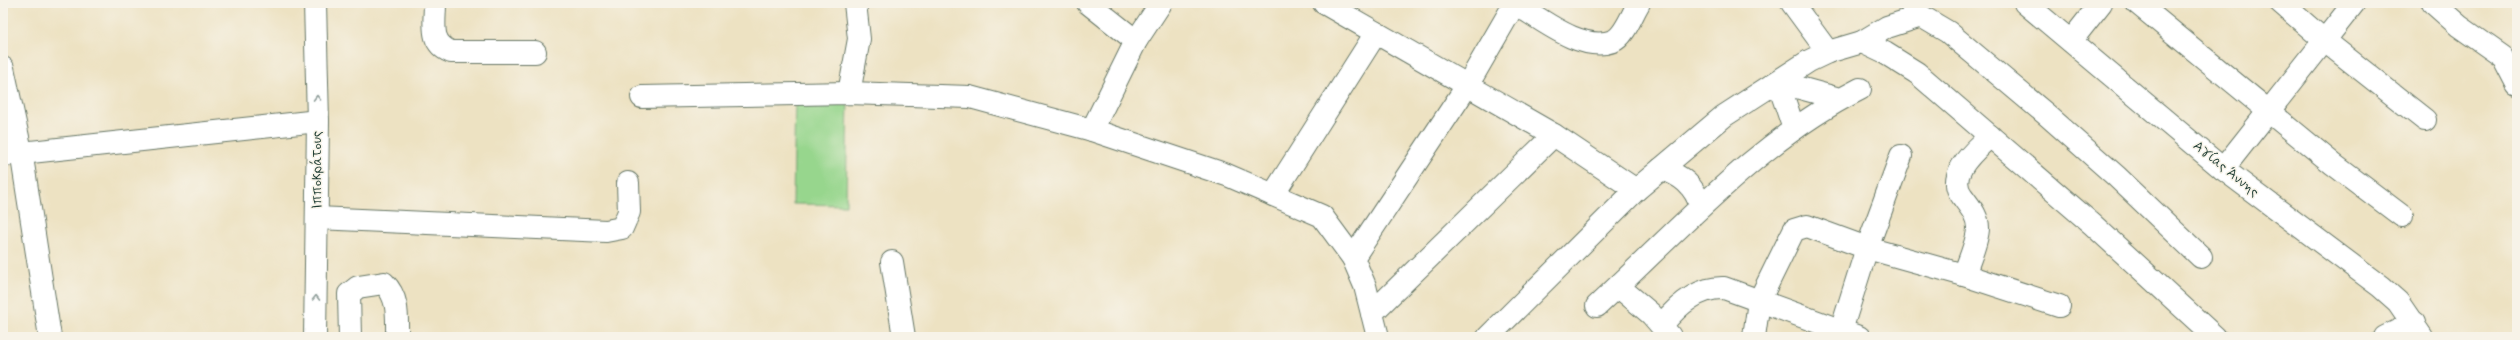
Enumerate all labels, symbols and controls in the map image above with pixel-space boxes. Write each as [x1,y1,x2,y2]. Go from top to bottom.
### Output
one-way arrow [313,95,321,101]
street label: Ιπποκράτους [308,131,326,209]
street label: Αγίας Άννης [2189,137,2263,201]
one-way arrow [312,295,320,301]

